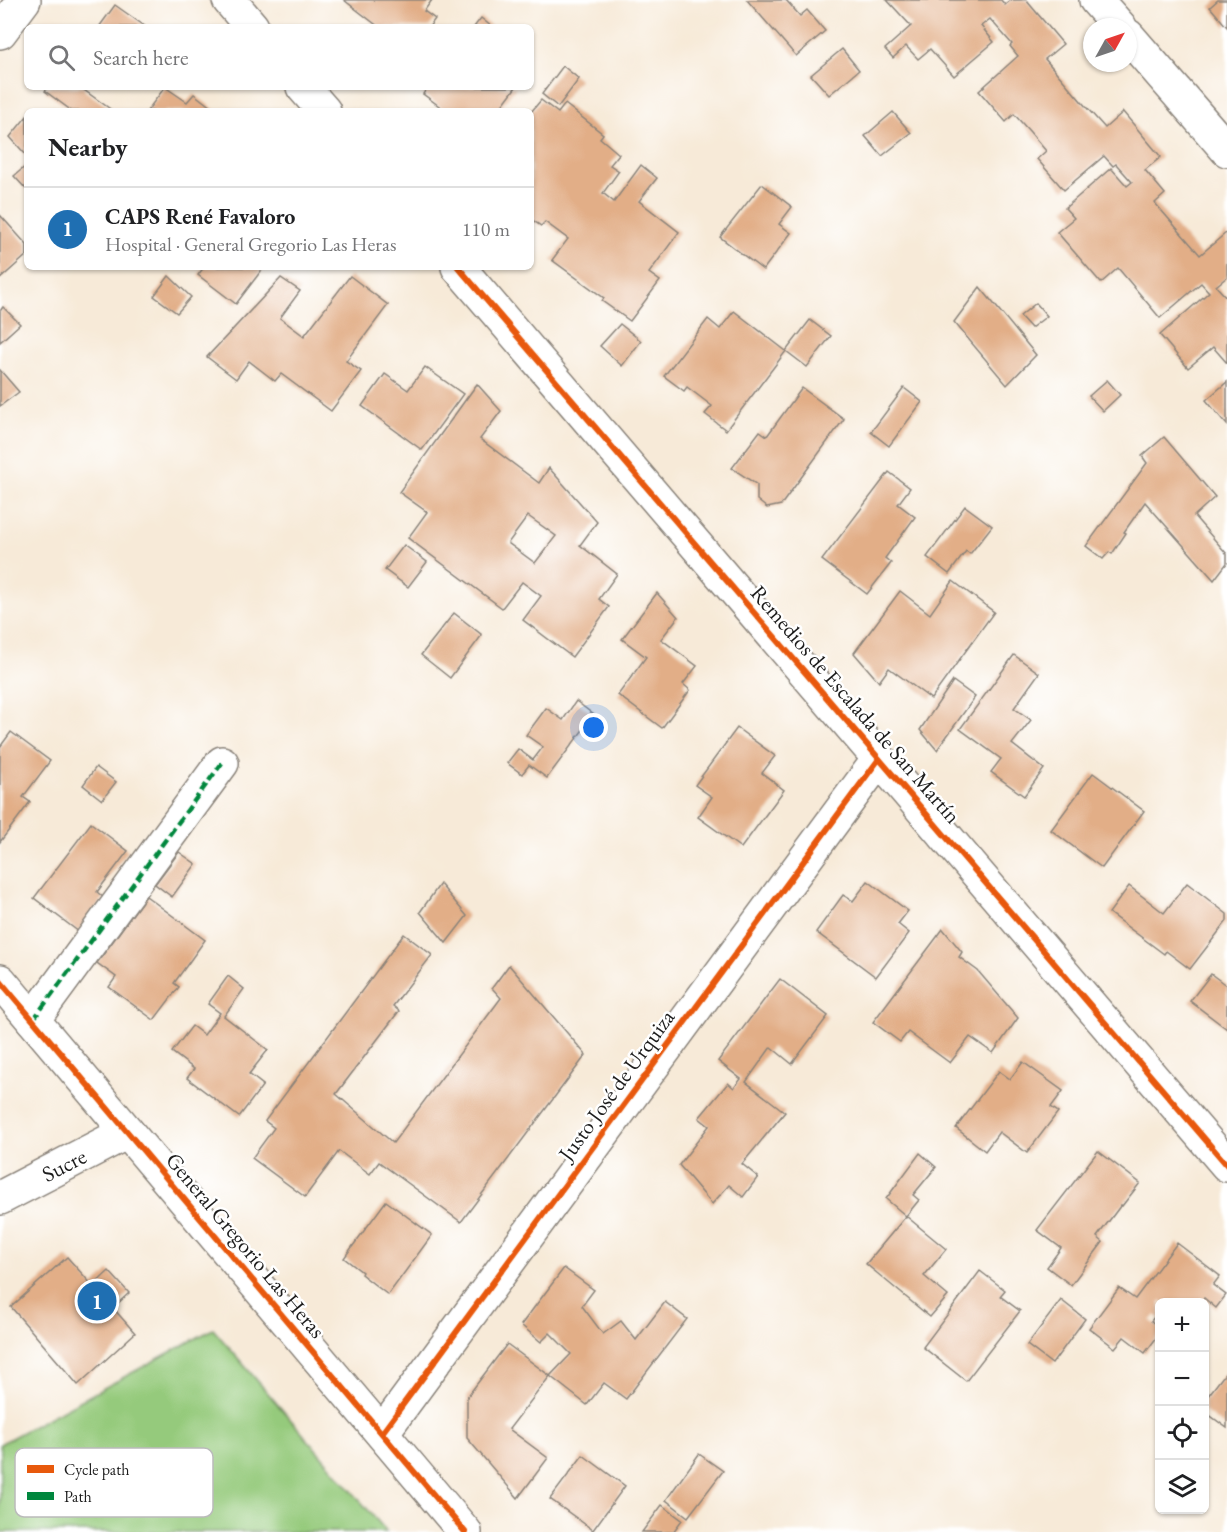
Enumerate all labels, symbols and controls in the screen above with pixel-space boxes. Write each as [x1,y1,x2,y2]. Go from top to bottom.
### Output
north arrow [1083,18,1137,72]
search box [24,24,534,90]
icon: search [45,41,78,74]
text: Search here [93,43,188,72]
text: Nearby [48,130,128,164]
text: CAPS René Favaloro [105,202,295,231]
text: 1 [62,216,73,242]
text: 110 m [462,216,510,242]
text: Hospital · General Gregorio Las Heras [105,231,396,257]
street label: Remedios de Escalada de San Martín [744,579,967,830]
your location [579,713,608,742]
street label: Justo José de Urquiza [551,1004,681,1168]
street label: Sucre [37,1141,92,1189]
street label: General Gregorio Las Heras [159,1146,332,1344]
pin: 1 [78,1278,116,1324]
map controls [1155,1298,1209,1514]
button: + [1155,1298,1209,1352]
button: − [1155,1352,1209,1406]
button: locate [1155,1406,1209,1460]
legend [15,1448,213,1517]
text: Cycle path [64,1459,129,1480]
button: layers [1155,1460,1209,1514]
text: Path [64,1486,92,1507]

